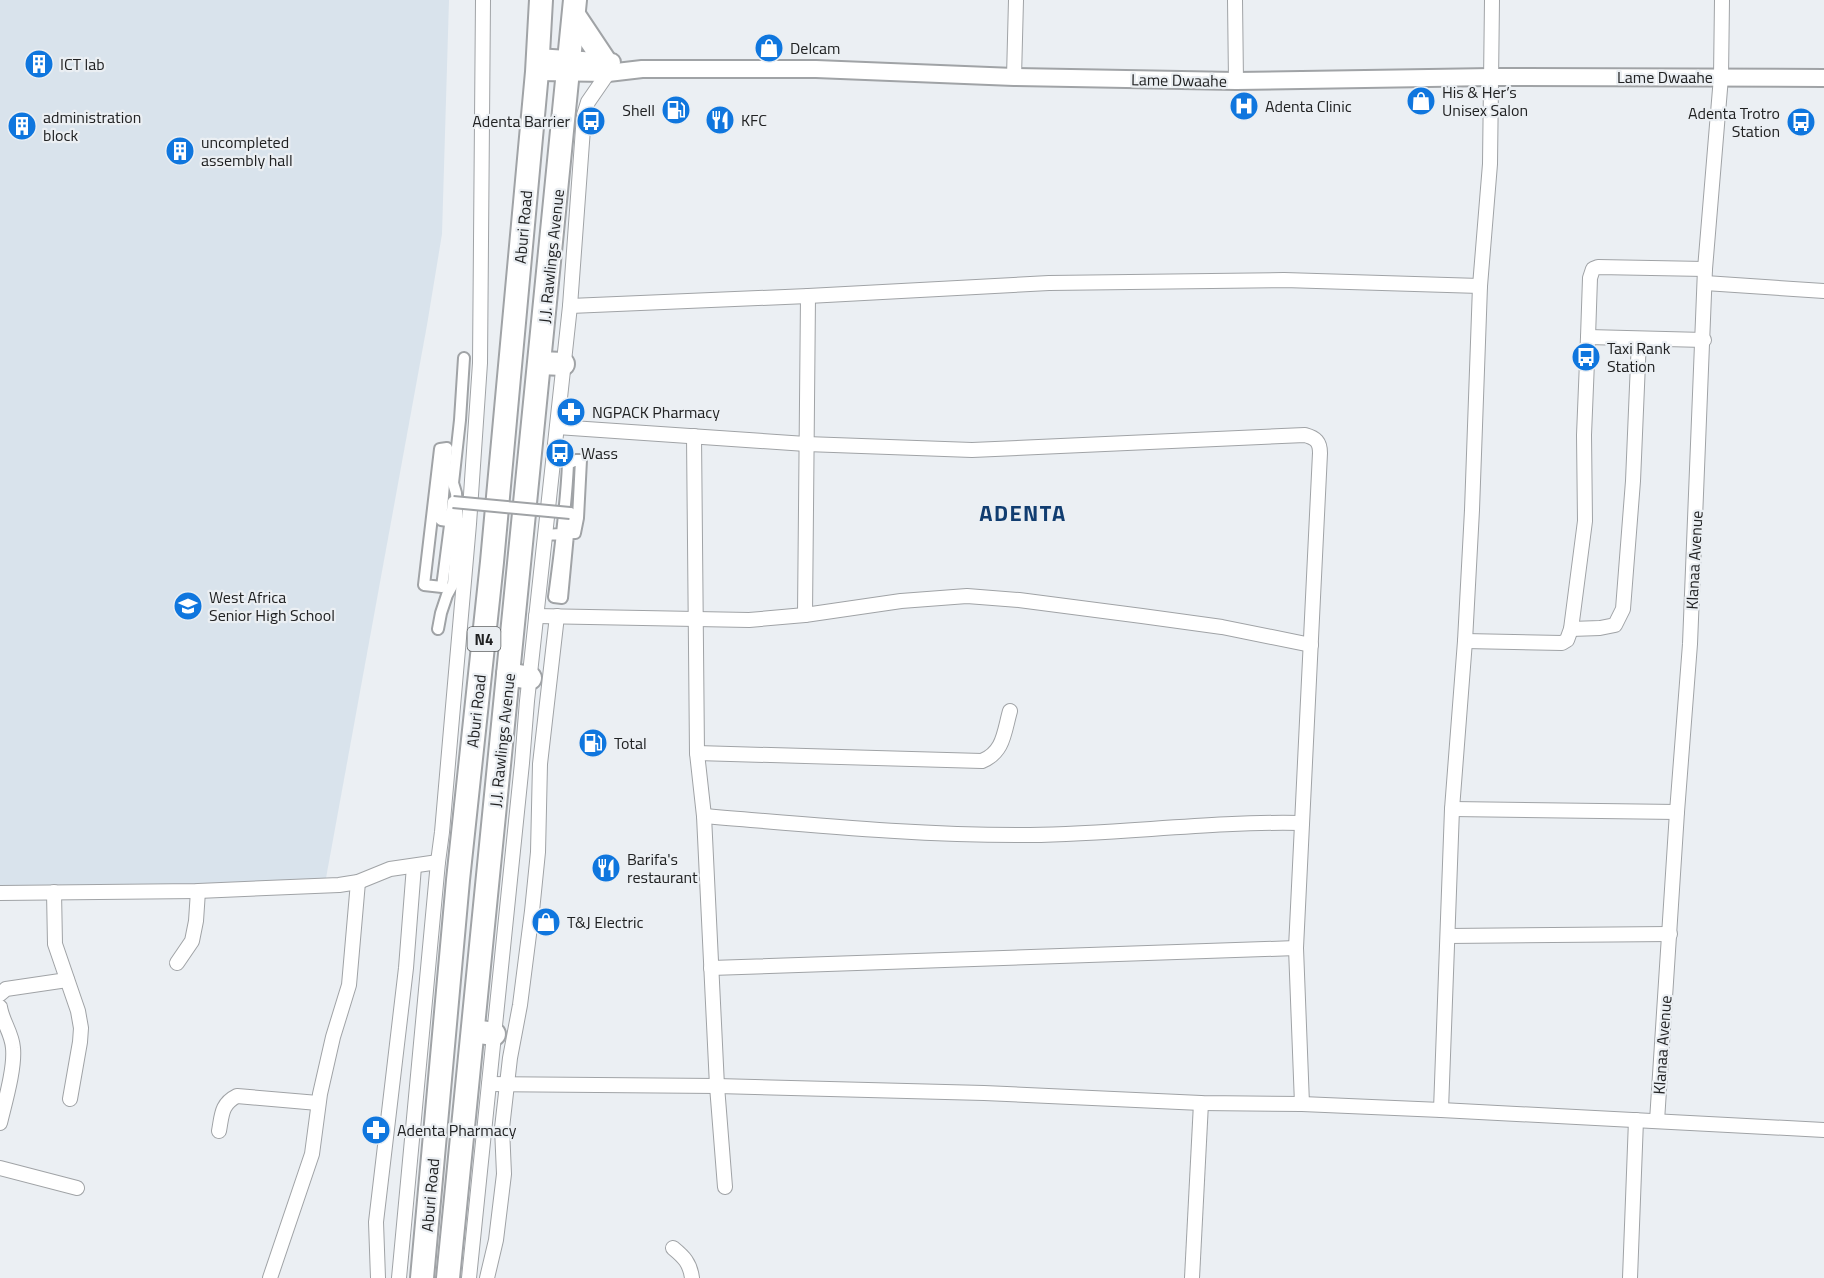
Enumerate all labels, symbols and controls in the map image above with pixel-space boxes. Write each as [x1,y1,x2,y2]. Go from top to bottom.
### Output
shop icon: Delcam [753,32,785,64]
place label: Delcam [790,36,840,60]
building icon: ICT lab [23,48,55,80]
place label: ICT lab [60,52,105,76]
street label: Lame Dwaahe [1617,65,1713,89]
street label: Lame Dwaahe [1131,67,1227,93]
place label: His & Her’s Unisex Salon [1442,80,1528,122]
shop icon: His & Her’s Unisex Salon [1405,85,1437,117]
hospital icon: Adenta Clinic [1228,90,1260,122]
fuel station icon: Shell [660,94,692,126]
place label: Adenta Clinic [1265,94,1352,118]
place label: Shell [622,98,655,122]
place label: Adenta Trotro Station [1688,101,1780,143]
restaurant icon: KFC [704,104,736,136]
place label: administration block [43,105,141,147]
bus stop icon: Adenta Barrier [575,105,607,137]
bus stop icon: Adenta Trotro Station [1785,106,1817,138]
place label: KFC [741,108,767,132]
place label: Adenta Barrier [472,109,570,133]
building icon: administration block [6,110,38,142]
place label: uncompleted assembly hall [201,130,293,172]
building icon: uncompleted assembly hall [164,135,196,167]
street label: J.J. Rawlings Avenue [532,188,570,324]
street label: Aburi Road [508,189,538,265]
place label: Taxi Rank Station [1607,336,1671,378]
bus stop icon: Taxi Rank Station [1570,341,1602,373]
pharmacy icon: NGPACK Pharmacy [555,396,587,428]
place label: NGPACK Pharmacy [592,400,720,424]
bus stop icon: Wass [544,437,576,469]
place label: Wass [581,441,618,465]
district label: ADENTA [979,496,1067,530]
street label: Klanaa Avenue [1679,510,1709,610]
place label: West Africa Senior High School [209,585,335,627]
school or university icon: West Africa Senior High School [172,590,204,622]
road number: N4 [468,627,500,651]
street label: J.J. Rawlings Avenue [483,672,521,808]
street label: Aburi Road [460,673,492,749]
fuel station icon: Total [577,727,609,759]
place label: Total [614,731,647,755]
place label: Barifa's restaurant [627,847,698,889]
restaurant icon: Barifa's restaurant [590,852,622,884]
shop icon: T&J Electric [530,906,562,938]
place label: T&J Electric [567,910,643,934]
street label: Klanaa Avenue [1647,995,1677,1095]
pharmacy icon: Adenta Pharmacy [360,1114,392,1146]
place label: Adenta Pharmacy [397,1118,517,1142]
street label: Aburi Road [415,1157,445,1233]

